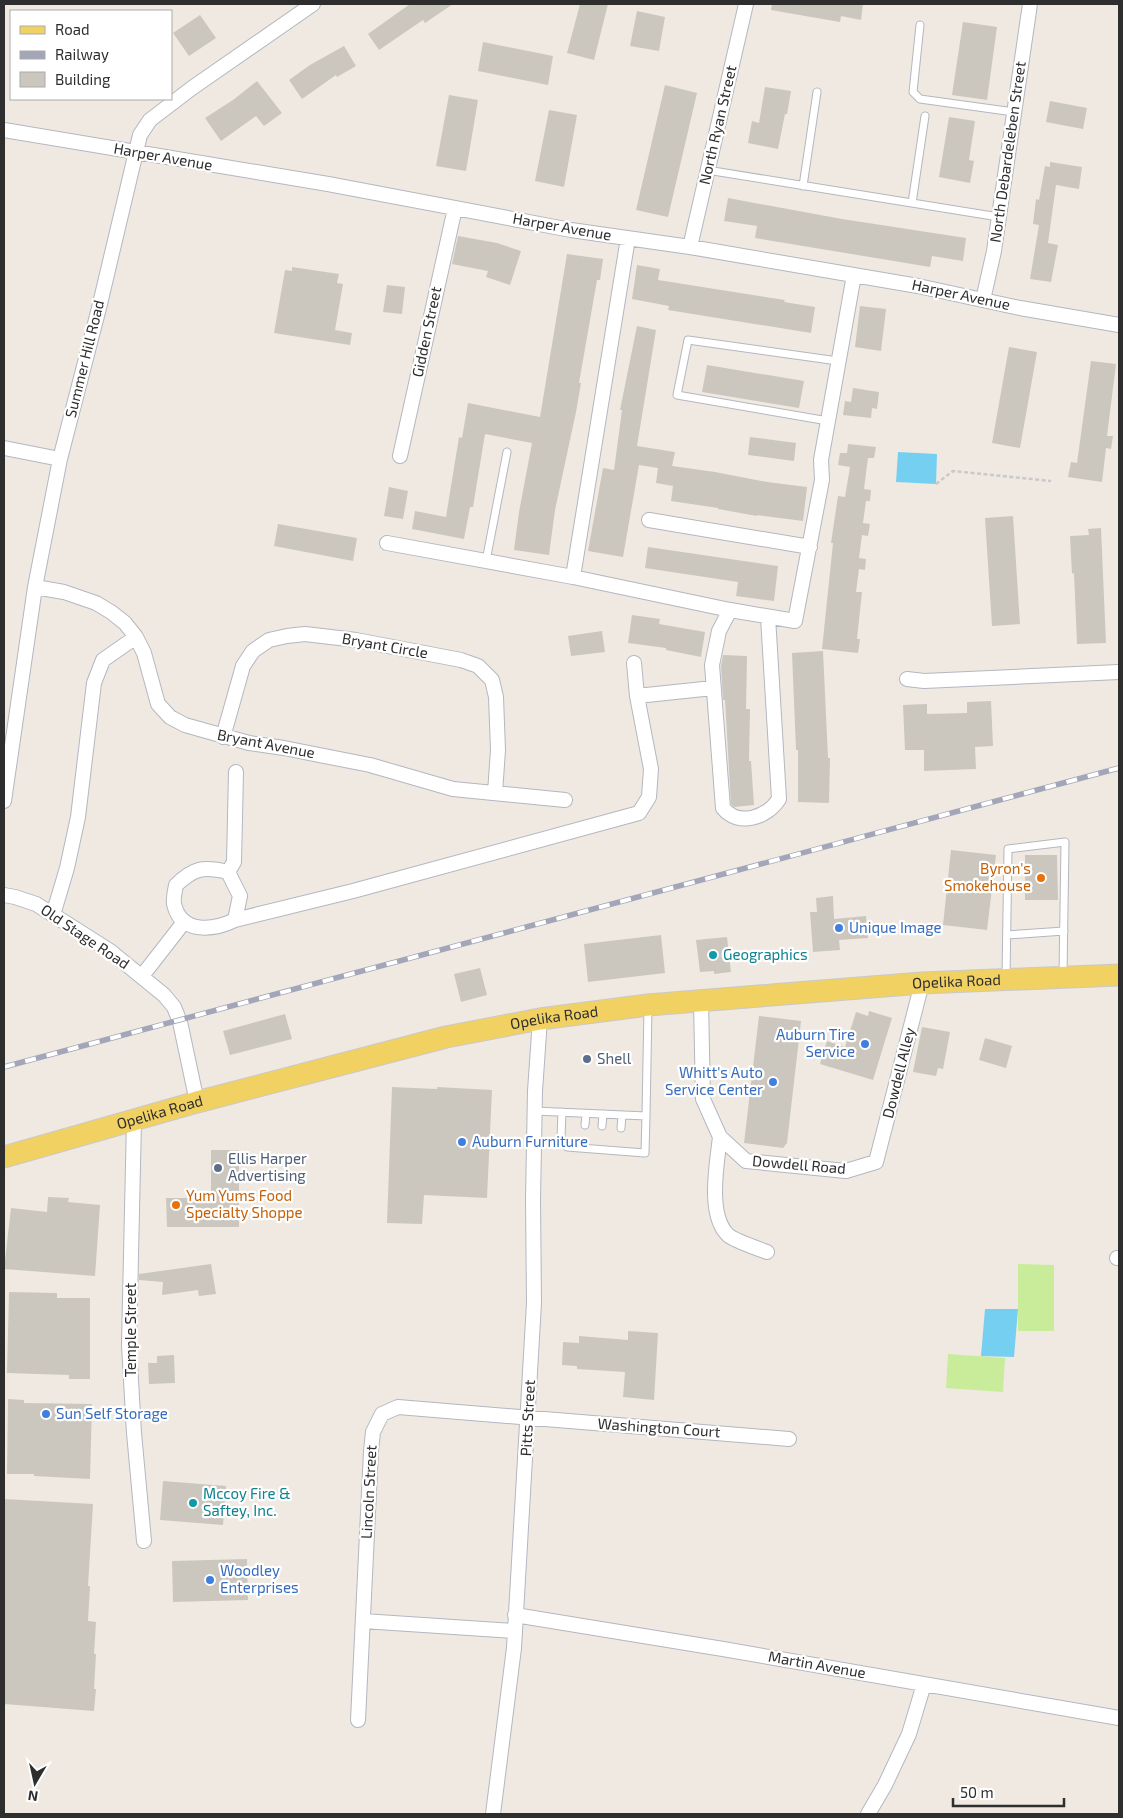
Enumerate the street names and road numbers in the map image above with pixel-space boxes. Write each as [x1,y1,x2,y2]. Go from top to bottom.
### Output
street label: North Debardeleben Street [985,60,1029,244]
street label: North Ryan Street [695,63,740,186]
street label: Harper Avenue [112,138,214,174]
street label: Harper Avenue [511,208,613,244]
street label: Harper Avenue [910,275,1012,313]
street label: Gidden Street [408,285,444,379]
street label: Summer Hill Road [61,298,107,419]
street label: Bryant Circle [341,629,430,661]
street label: Bryant Avenue [216,725,317,761]
street label: Old Stage Road [38,900,133,972]
street label: Opelika Road [911,970,1001,992]
street label: Opelika Road [508,1002,599,1033]
street label: Dowdell Alley [878,1025,918,1120]
street label: Opelika Road [114,1091,205,1132]
street label: Dowdell Road [752,1151,847,1177]
street label: Temple Street [121,1282,139,1377]
street label: Pitts Street [516,1379,538,1457]
street label: Washington Court [597,1414,721,1440]
street label: Lincoln Street [357,1444,379,1539]
street label: Martin Avenue [767,1647,867,1681]

